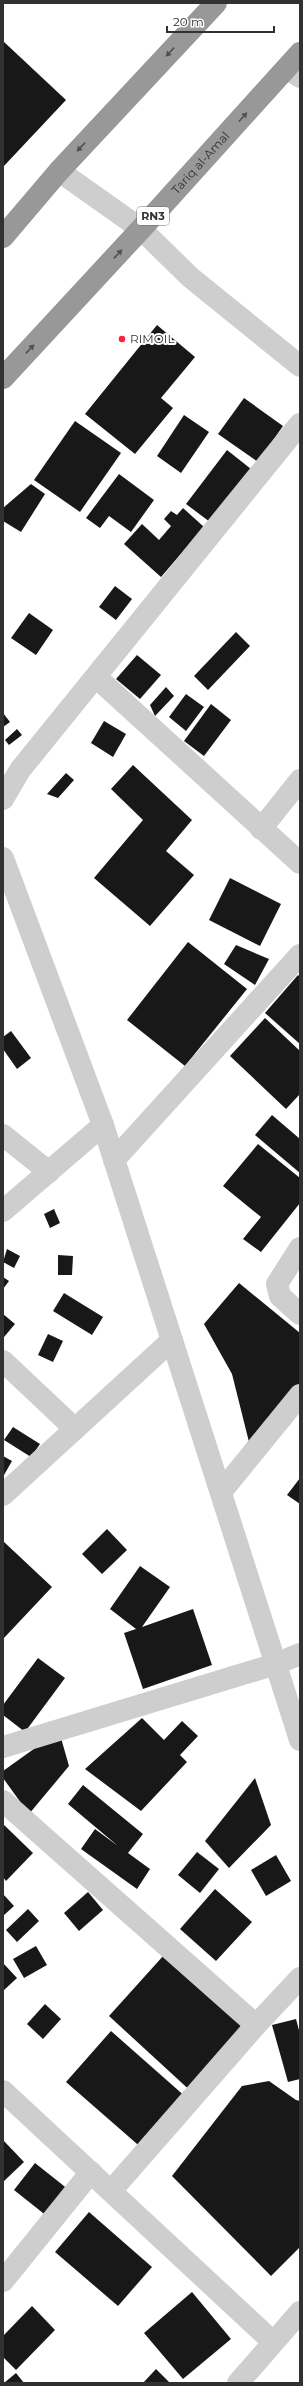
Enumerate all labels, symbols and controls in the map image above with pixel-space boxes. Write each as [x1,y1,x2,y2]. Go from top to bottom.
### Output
scale bar [167,8,274,34]
text: 20 m [173,14,204,29]
one-way arrow [165,47,175,57]
one-way arrow [239,111,248,122]
street label: Tariq al-Amal [168,128,232,197]
one-way arrow [77,142,86,152]
road number: RN3 [137,207,169,225]
one-way arrow [113,249,123,259]
place label: RIMOIL [130,331,175,346]
marker: RIMOIL [117,334,127,344]
one-way arrow [25,344,34,354]

